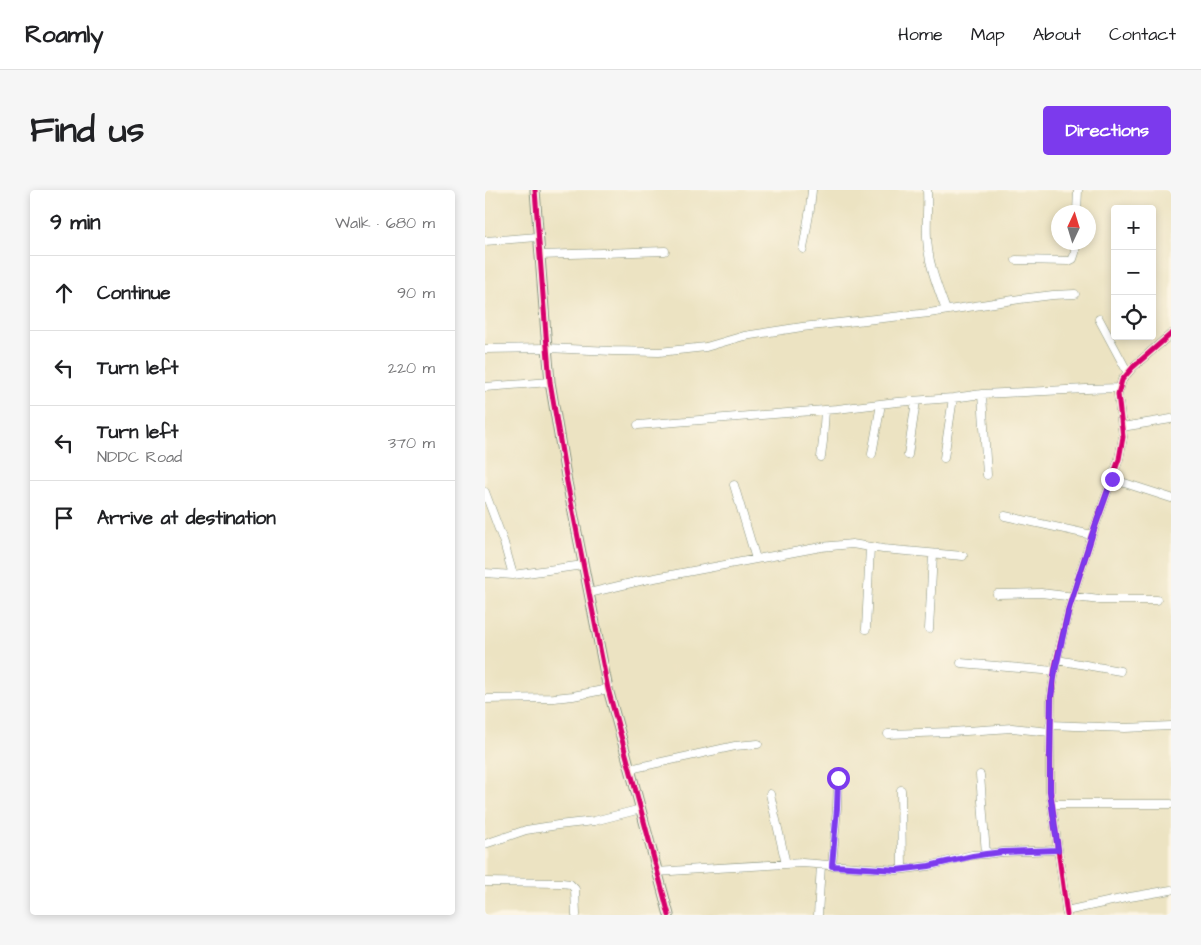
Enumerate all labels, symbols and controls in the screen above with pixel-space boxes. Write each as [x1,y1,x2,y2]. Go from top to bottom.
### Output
text: Roamly [25,18,103,52]
text: Home [898,22,943,47]
text: Map [971,22,1005,47]
text: About [1033,22,1081,47]
text: Contact [1109,22,1176,47]
text: Find us [30,106,144,155]
button: Directions [1043,106,1171,155]
north arrow [1051,205,1096,250]
map controls [1111,205,1156,340]
button: + [1111,205,1156,250]
text: 9 min [50,208,100,237]
text: Walk · 680 m [335,212,435,234]
button: − [1111,250,1156,295]
icon: ahead [50,279,78,307]
text: Continue [97,280,171,307]
text: 90 m [397,282,435,304]
button: locate [1111,295,1156,340]
icon: left [50,354,78,382]
text: Turn left [97,355,178,382]
text: 220 m [388,357,435,379]
text: Turn left [97,419,178,446]
icon: left [50,429,78,457]
text: 370 m [388,432,435,454]
text: NDDC Road [97,446,182,468]
route end [1101,468,1124,491]
icon: arrive [50,504,78,532]
text: Arrive at destination [97,505,276,532]
route start [827,767,850,790]

